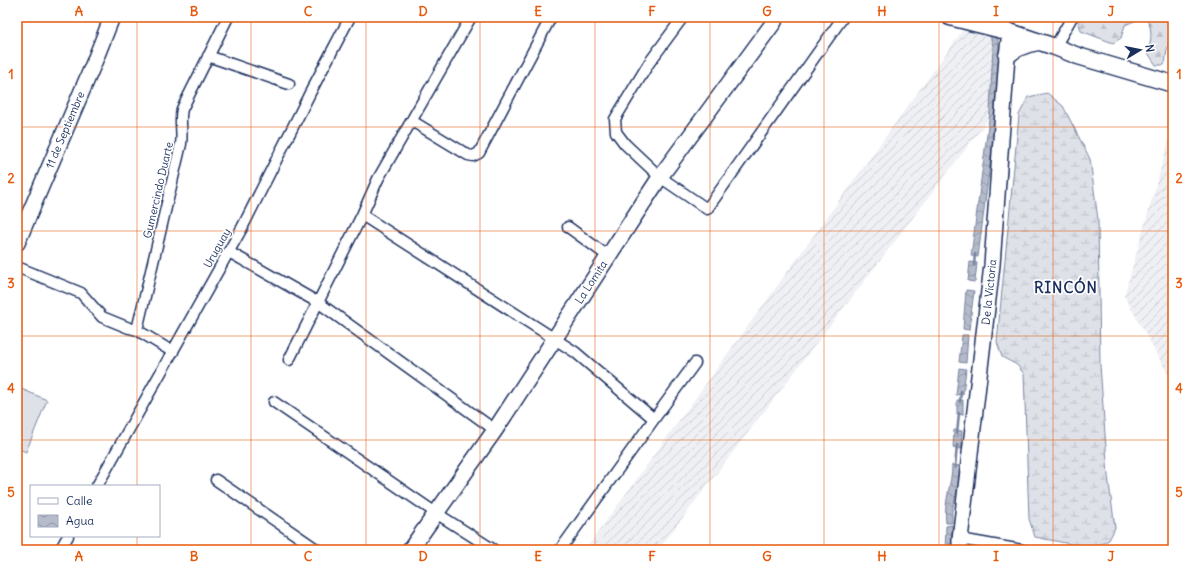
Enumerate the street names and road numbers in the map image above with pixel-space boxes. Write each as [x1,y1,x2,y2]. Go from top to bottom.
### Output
street label: 11 de Septiembre [42,89,88,171]
street label: Gumercindo Duarte [140,140,176,240]
street label: Uruguay [200,226,234,270]
street label: La Lomita [572,258,610,306]
street label: De la Victoria [979,259,999,325]

